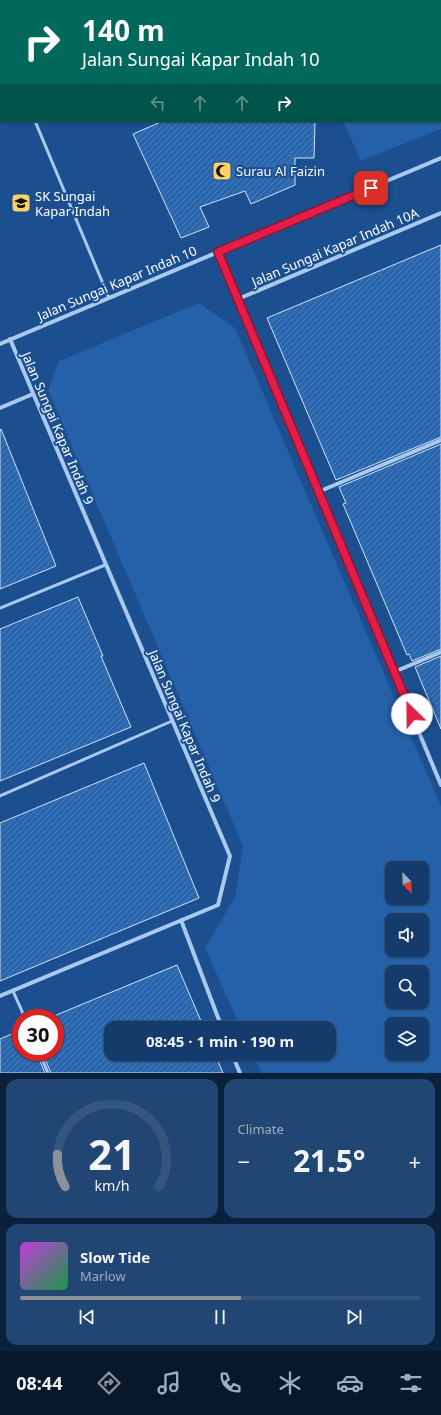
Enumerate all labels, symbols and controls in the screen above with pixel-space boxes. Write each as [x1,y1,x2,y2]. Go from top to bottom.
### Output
text: 140 m [82,11,165,49]
icon: right [16,16,68,68]
text: Jalan Sungai Kapar Indah 10 [82,47,320,71]
icon: left [147,92,169,114]
icon: ahead [189,92,211,114]
icon: ahead [231,92,253,114]
icon: right [273,92,295,114]
mosque icon: Surau Al Faizin [211,160,233,182]
place label: Surau Al Faizin [236,162,325,180]
pin [354,171,388,205]
icon: arrive [360,177,382,199]
place label: SK Sungai Kapar Indah [35,187,110,220]
school or university icon: SK Sungai Kapar Indah [10,192,32,214]
street label: Jalan Sungai Kapar Indah 10A [247,203,422,291]
street label: Jalan Sungai Kapar Indah 10 [33,241,199,326]
street label: Jalan Sungai Kapar Indah 9 [17,347,98,507]
street label: Jalan Sungai Kapar Indah 9 [144,645,225,805]
position arrow [391,693,433,735]
north arrow [385,861,429,905]
map controls [385,861,429,1061]
button: sound [385,913,429,957]
button: search [385,965,429,1009]
speed limit sign: 30 [12,1009,64,1061]
button: layers [385,1017,429,1061]
text: 08:45 · 1 min · 190 m [146,1031,294,1051]
text: Climate [238,1120,284,1138]
text: 21 [88,1125,136,1181]
text: 21.5° [293,1140,366,1181]
text: − [238,1146,250,1176]
text: + [408,1146,421,1176]
text: km/h [94,1175,129,1194]
text: Slow Tide [80,1247,150,1267]
text: Marlow [80,1267,126,1285]
icon: previous [76,1306,98,1328]
icon: pause [209,1306,231,1328]
icon: next [343,1306,365,1328]
icon: directions [95,1369,123,1397]
icon: music [155,1369,183,1397]
icon: phone [216,1369,244,1397]
icon: climate [276,1369,304,1397]
icon: car [336,1369,364,1397]
icon: filters [397,1369,425,1397]
text: 08:44 [16,1371,62,1395]

